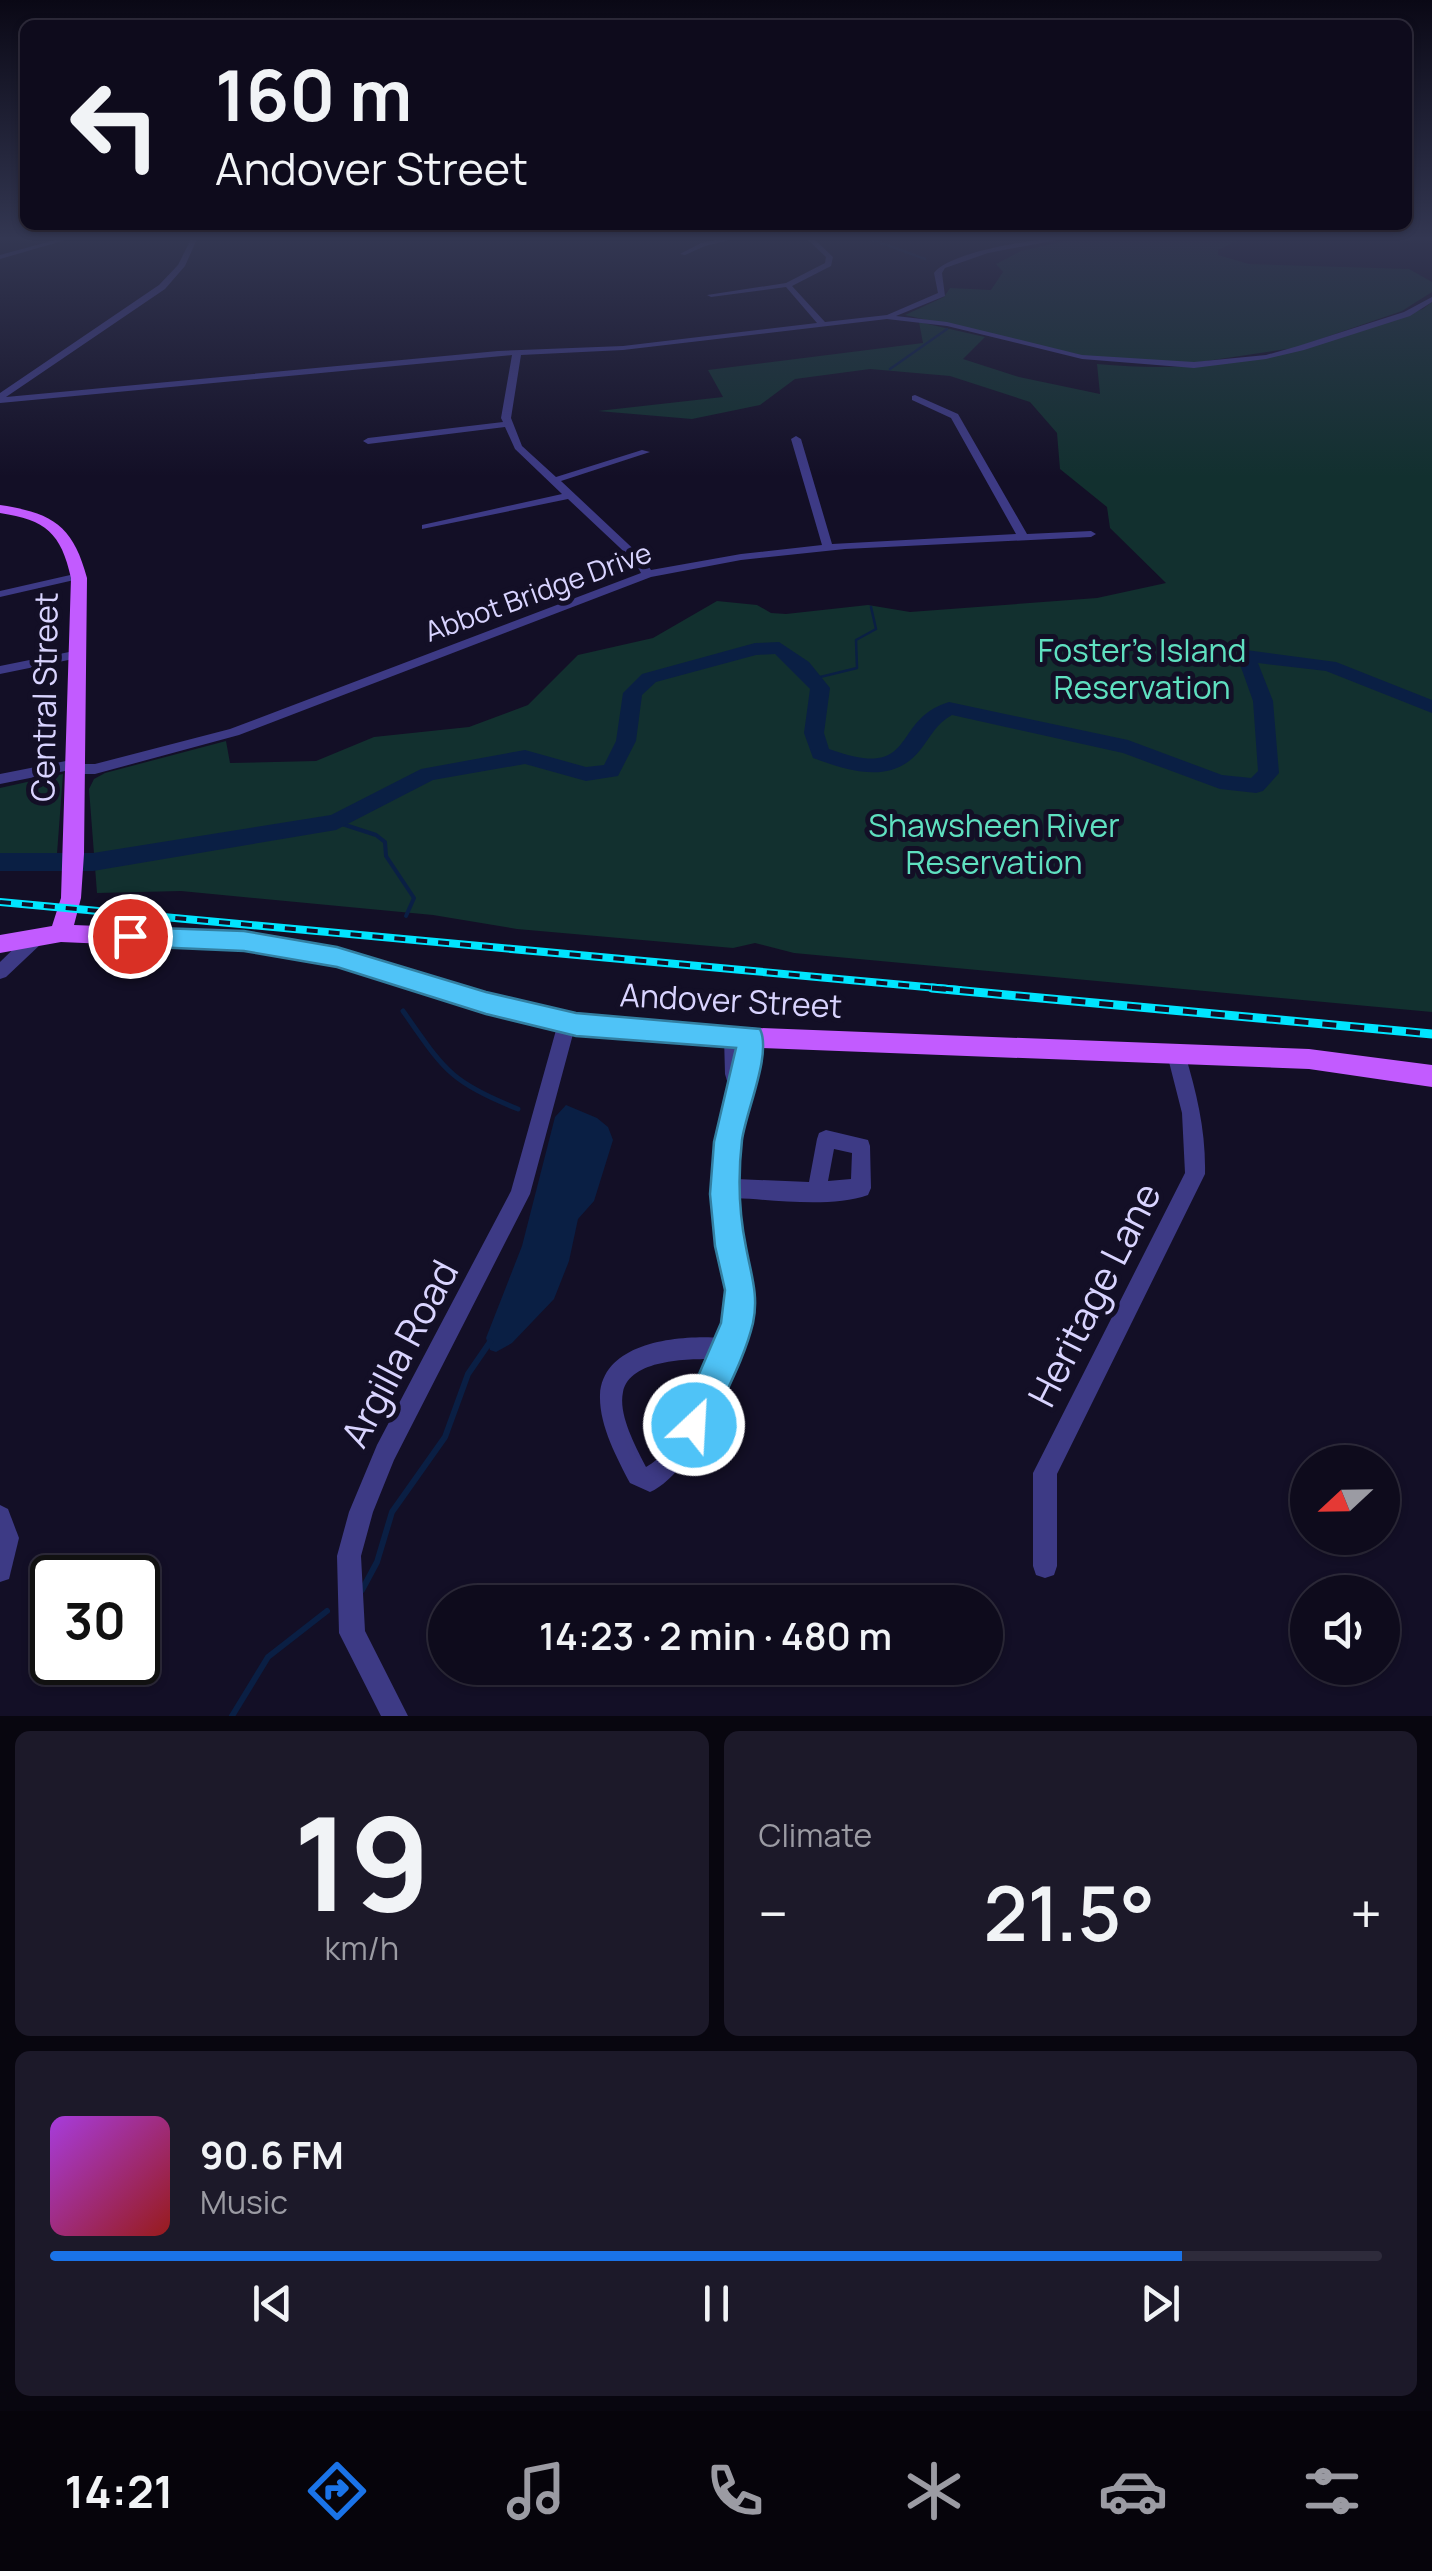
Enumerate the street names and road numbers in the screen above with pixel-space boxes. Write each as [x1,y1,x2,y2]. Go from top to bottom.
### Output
street label: Abbot Bridge Drive [419,532,656,650]
street label: Central Street [20,592,68,802]
street label: Andover Street [619,972,843,1028]
street label: Heritage Lane [1015,1173,1172,1415]
street label: Argilla Road [327,1250,469,1456]

